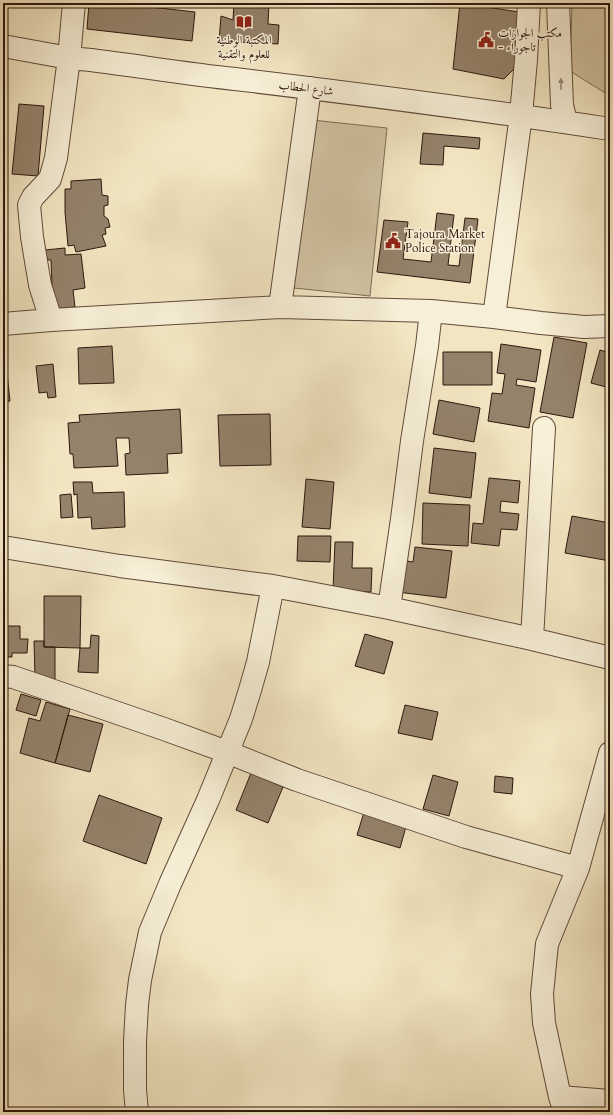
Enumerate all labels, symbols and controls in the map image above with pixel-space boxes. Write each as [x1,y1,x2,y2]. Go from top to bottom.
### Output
library icon: المكتبة الوطنية للعلوم والتقنية [235,13,253,31]
place label: مكتب الجوازات - تاجوراء [498,25,562,55]
public building icon: مكتب الجوازات - تاجوراء [477,31,495,49]
place label: المكتبة الوطنية للعلوم والتقنية [216,32,272,65]
street label: شارع الحطاب [278,77,334,102]
one-way arrow [558,77,564,90]
place label: Tajoura Market Police Station [405,226,485,256]
public building icon: Tajoura Market Police Station [384,232,402,250]

